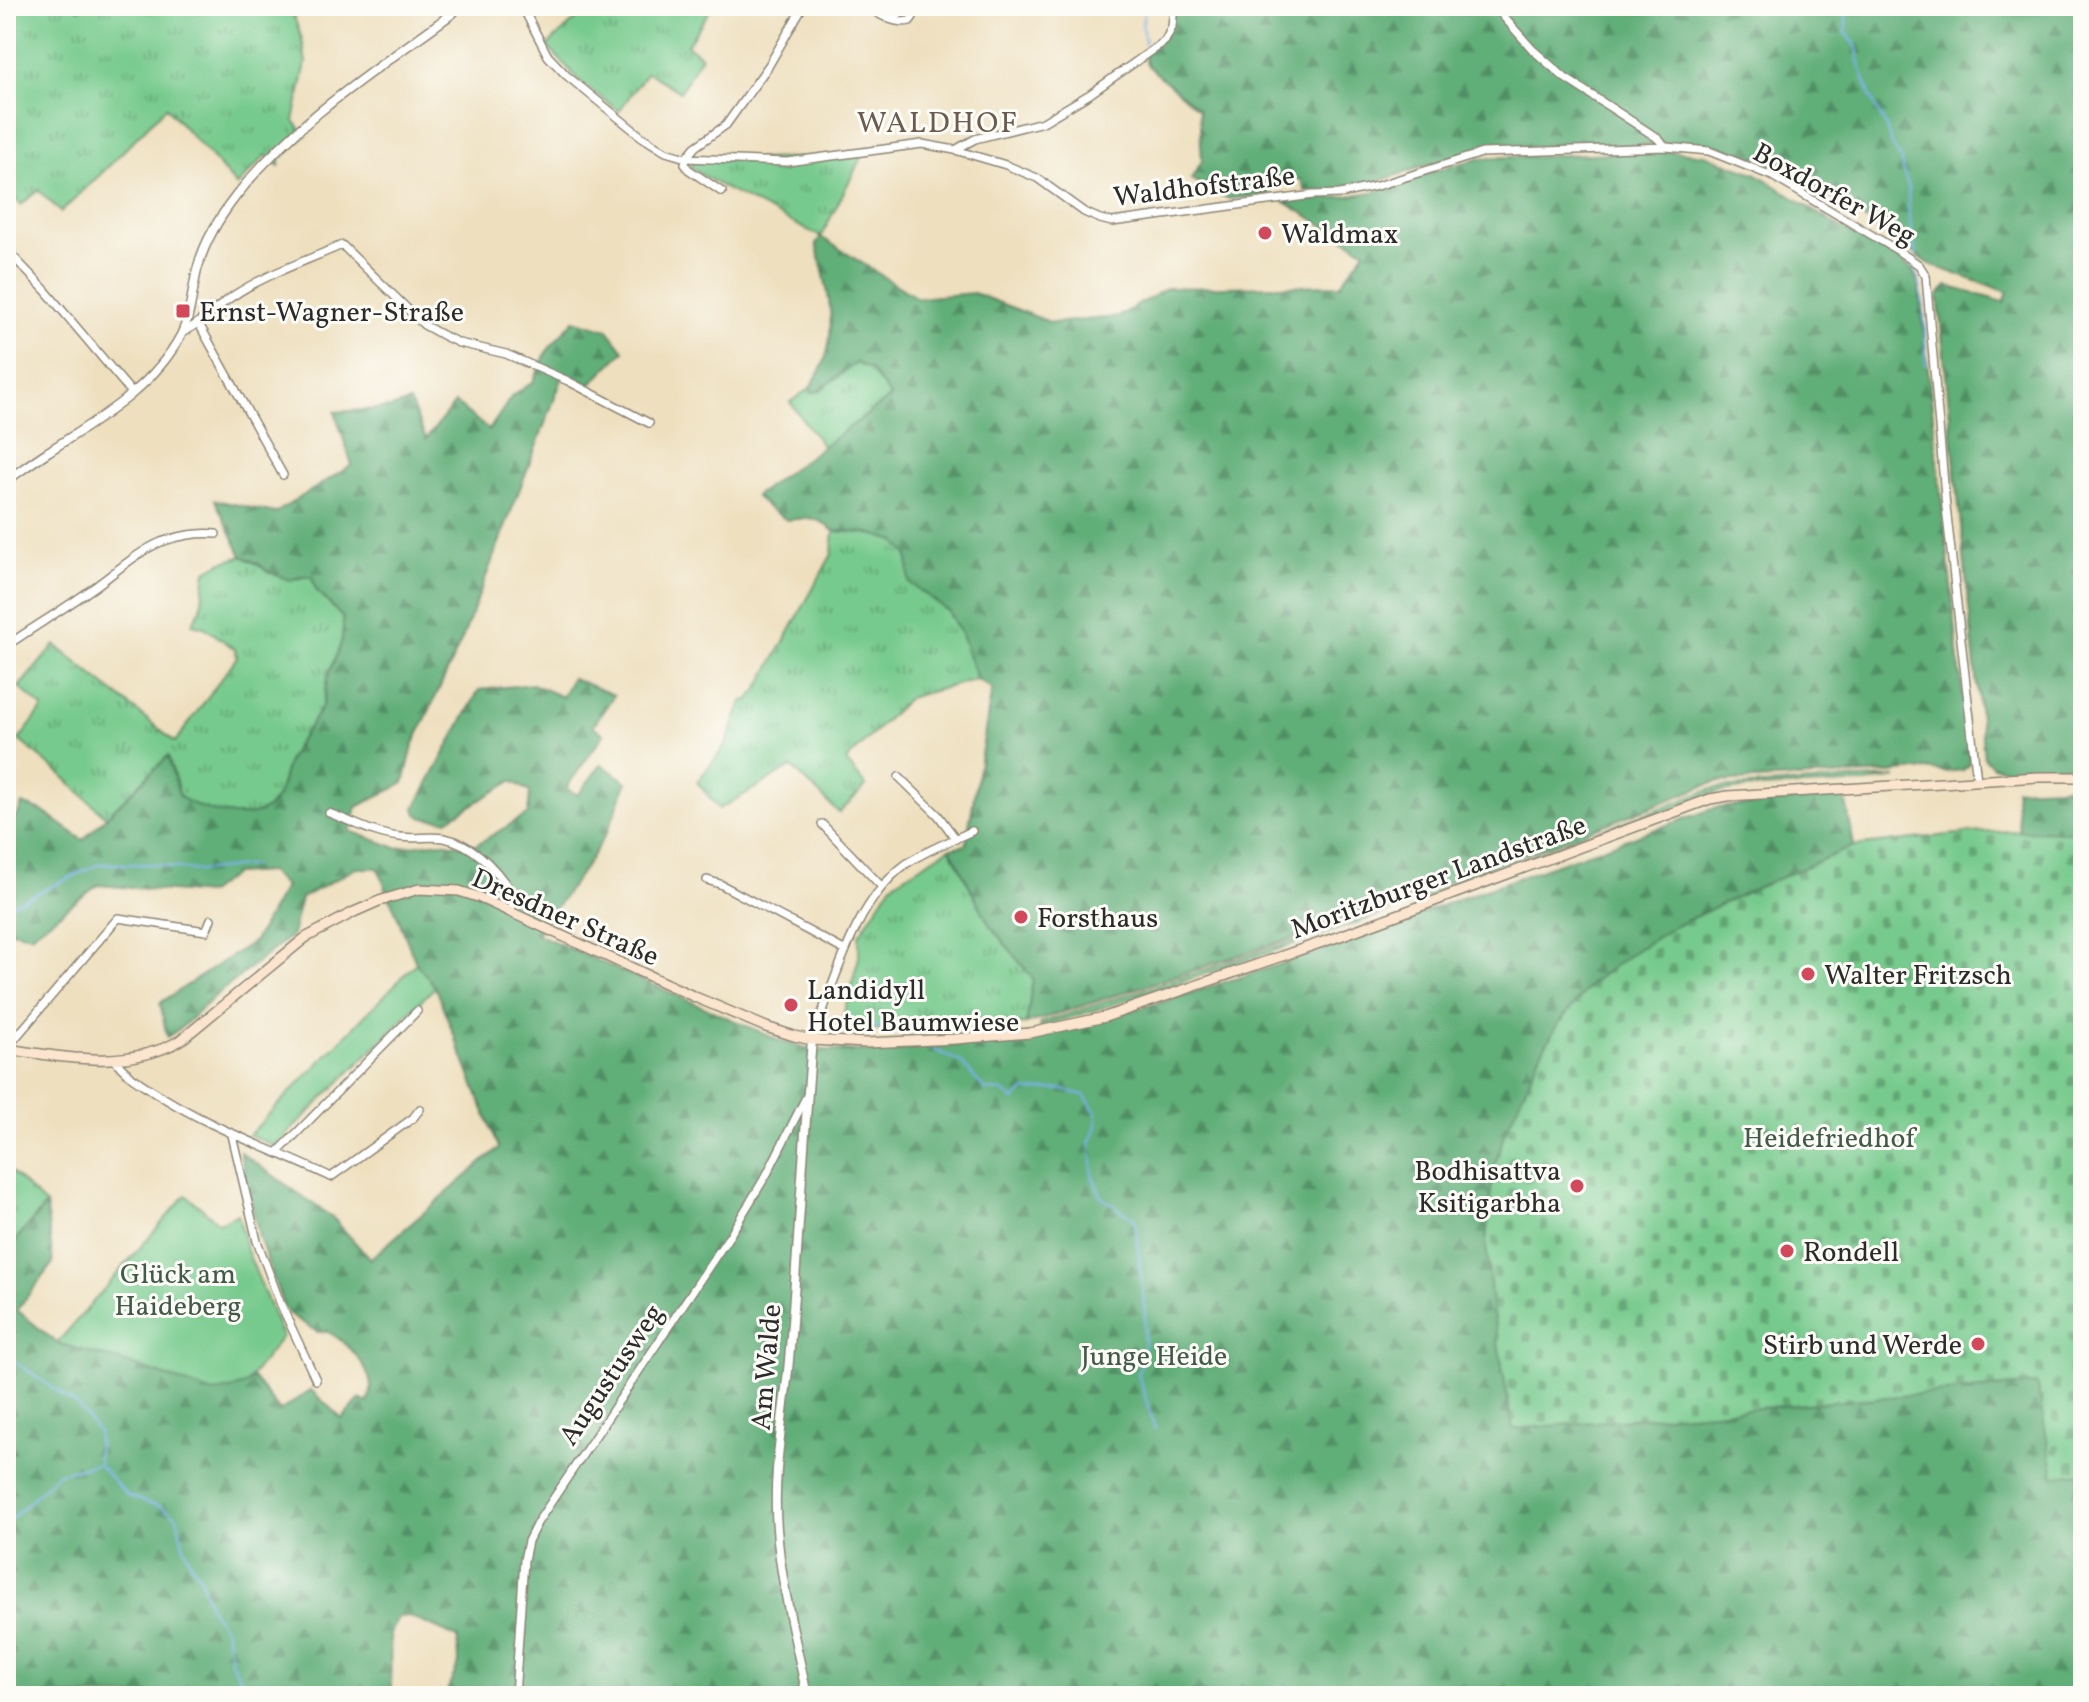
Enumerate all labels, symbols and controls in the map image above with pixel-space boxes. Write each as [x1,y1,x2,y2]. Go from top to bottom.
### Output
district label: WALDHOF [857,103,1019,145]
street label: Boxdorfer Weg [1745,134,1922,256]
street label: Waldhofstraße [1111,157,1297,218]
place label: Waldmax [1281,216,1398,255]
marker: Waldmax [1256,224,1274,242]
place label: Ernst-Wagner-Straße [199,294,464,333]
marker: Ernst-Wagner-Straße [174,302,192,320]
street label: Moritzburger Landstraße [1286,807,1592,950]
street label: Dresdner Straße [465,859,665,977]
place label: Forsthaus [1037,900,1158,939]
marker: Forsthaus [1012,908,1030,926]
place label: Walter Fritzsch [1824,957,2012,996]
marker: Walter Fritzsch [1799,965,1817,983]
place label: Landidyll Hotel Baumwiese [807,972,1019,1043]
marker: Landidyll Hotel Baumwiese [782,996,800,1014]
park label: Heidefriedhof [1743,1120,1917,1159]
place label: Bodhisattva Ksitigarbha [1414,1153,1561,1224]
marker: Bodhisattva Ksitigarbha [1568,1177,1586,1195]
place label: Rondell [1803,1234,1899,1273]
marker: Rondell [1778,1242,1796,1260]
park label: Glück am Haideberg [114,1256,242,1327]
street label: Augustusweg [550,1297,674,1454]
street label: Am Walde [743,1302,792,1432]
place label: Stirb und Werde [1763,1327,1962,1366]
marker: Stirb und Werde [1969,1335,1987,1353]
park label: Junge Heide [1081,1338,1227,1377]

